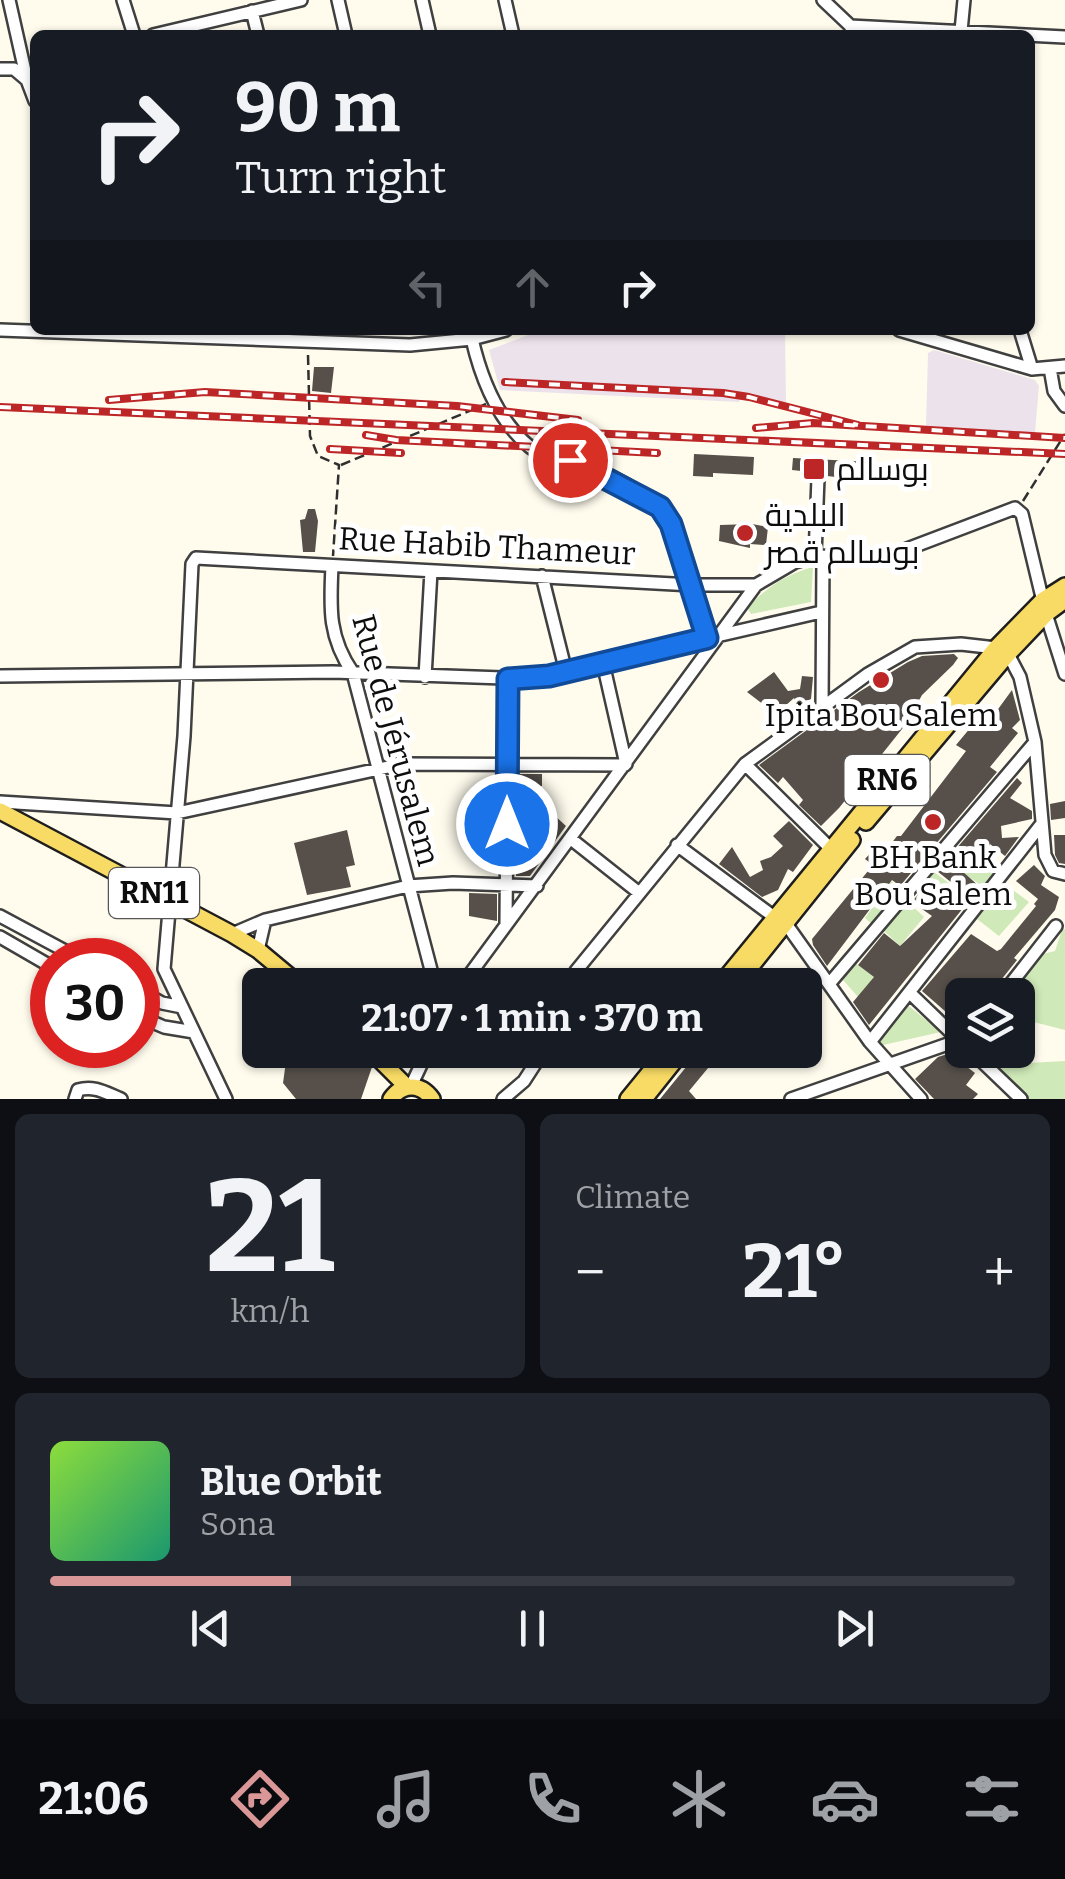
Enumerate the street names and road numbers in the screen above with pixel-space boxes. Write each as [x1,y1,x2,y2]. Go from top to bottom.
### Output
street label: Rue Habib Thameur [337,519,637,573]
street label: Rue de Jérusalem [344,610,448,870]
road number: RN6 [844,755,930,805]
road number: RN11 [109,868,199,918]

